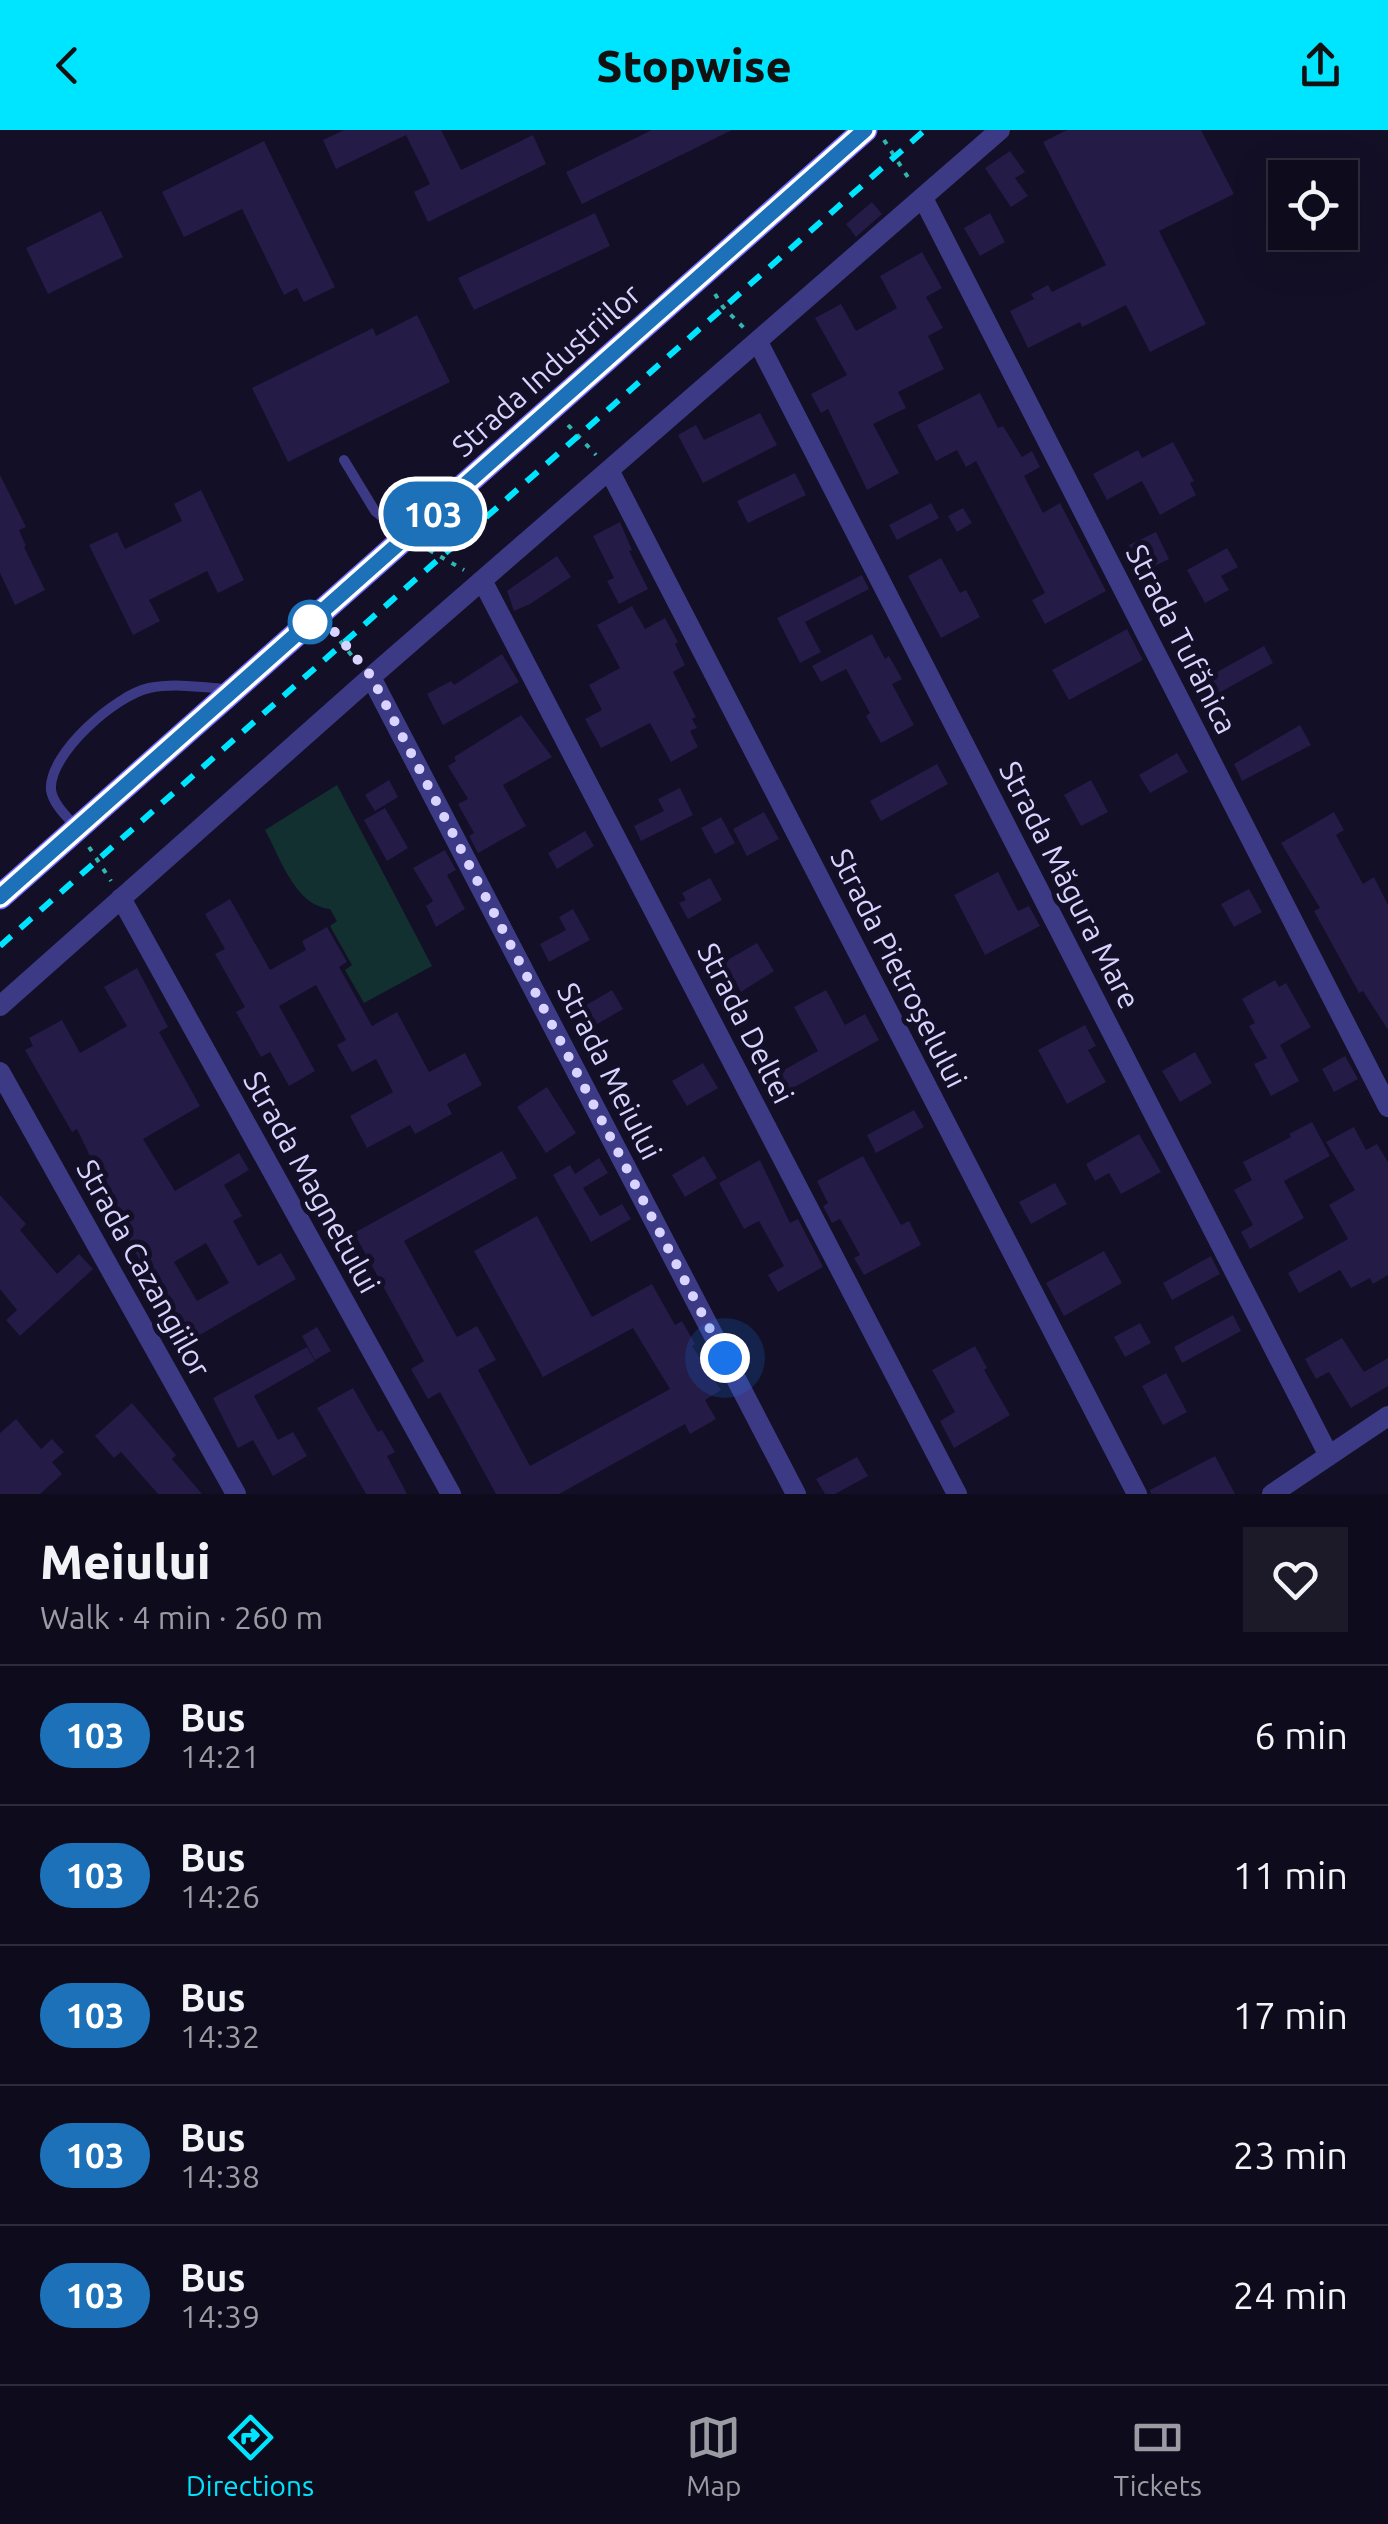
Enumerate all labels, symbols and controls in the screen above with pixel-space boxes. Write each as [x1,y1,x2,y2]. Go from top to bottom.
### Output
icon: back [40,38,95,93]
icon: share [1293,38,1348,93]
text: Stopwise [596,40,792,91]
map controls [1268,160,1358,250]
button: locate [1268,160,1358,250]
street label: Strada Industriilor [445,276,647,463]
line badge: 103 [376,482,490,546]
text: 103 [403,494,463,534]
street label: Strada Tufănica [1120,539,1244,739]
unlabelled marker [289,601,331,643]
street label: Strada Măgura Mare [993,756,1147,1014]
street label: Strada Pietroșelului [824,843,974,1093]
street label: Strada Deltei [691,937,801,1109]
street label: Strada Meiului [551,977,669,1165]
street label: Strada Magnetului [237,1065,387,1299]
street label: Strada Cazangiilor [70,1154,218,1383]
your location [700,1333,750,1383]
button: heart [1243,1527,1348,1632]
text: Meiului [40,1534,211,1588]
text: Walk · 4 min · 260 m [40,1599,323,1635]
text: Bus [180,1696,245,1738]
text: 6 min [1254,1714,1348,1756]
text: 103 [65,1715,125,1755]
text: 14:21 [180,1738,260,1774]
text: Bus [180,1836,245,1878]
text: 11 min [1233,1854,1348,1896]
text: 103 [65,1855,125,1895]
text: 14:26 [180,1878,260,1914]
text: Bus [180,1976,245,2018]
text: 17 min [1233,1994,1348,2036]
text: 103 [65,1995,125,2035]
text: 14:32 [180,2018,260,2054]
text: Bus [180,2116,245,2158]
text: 23 min [1233,2134,1348,2176]
text: 103 [65,2135,125,2175]
text: 14:38 [180,2158,260,2194]
text: Bus [180,2256,245,2298]
text: 24 min [1233,2274,1348,2316]
text: 103 [65,2275,125,2315]
text: 14:39 [180,2298,260,2334]
tab: Directions [186,2410,314,2501]
tab: Map [686,2410,741,2501]
tab: Tickets [1114,2410,1202,2501]

